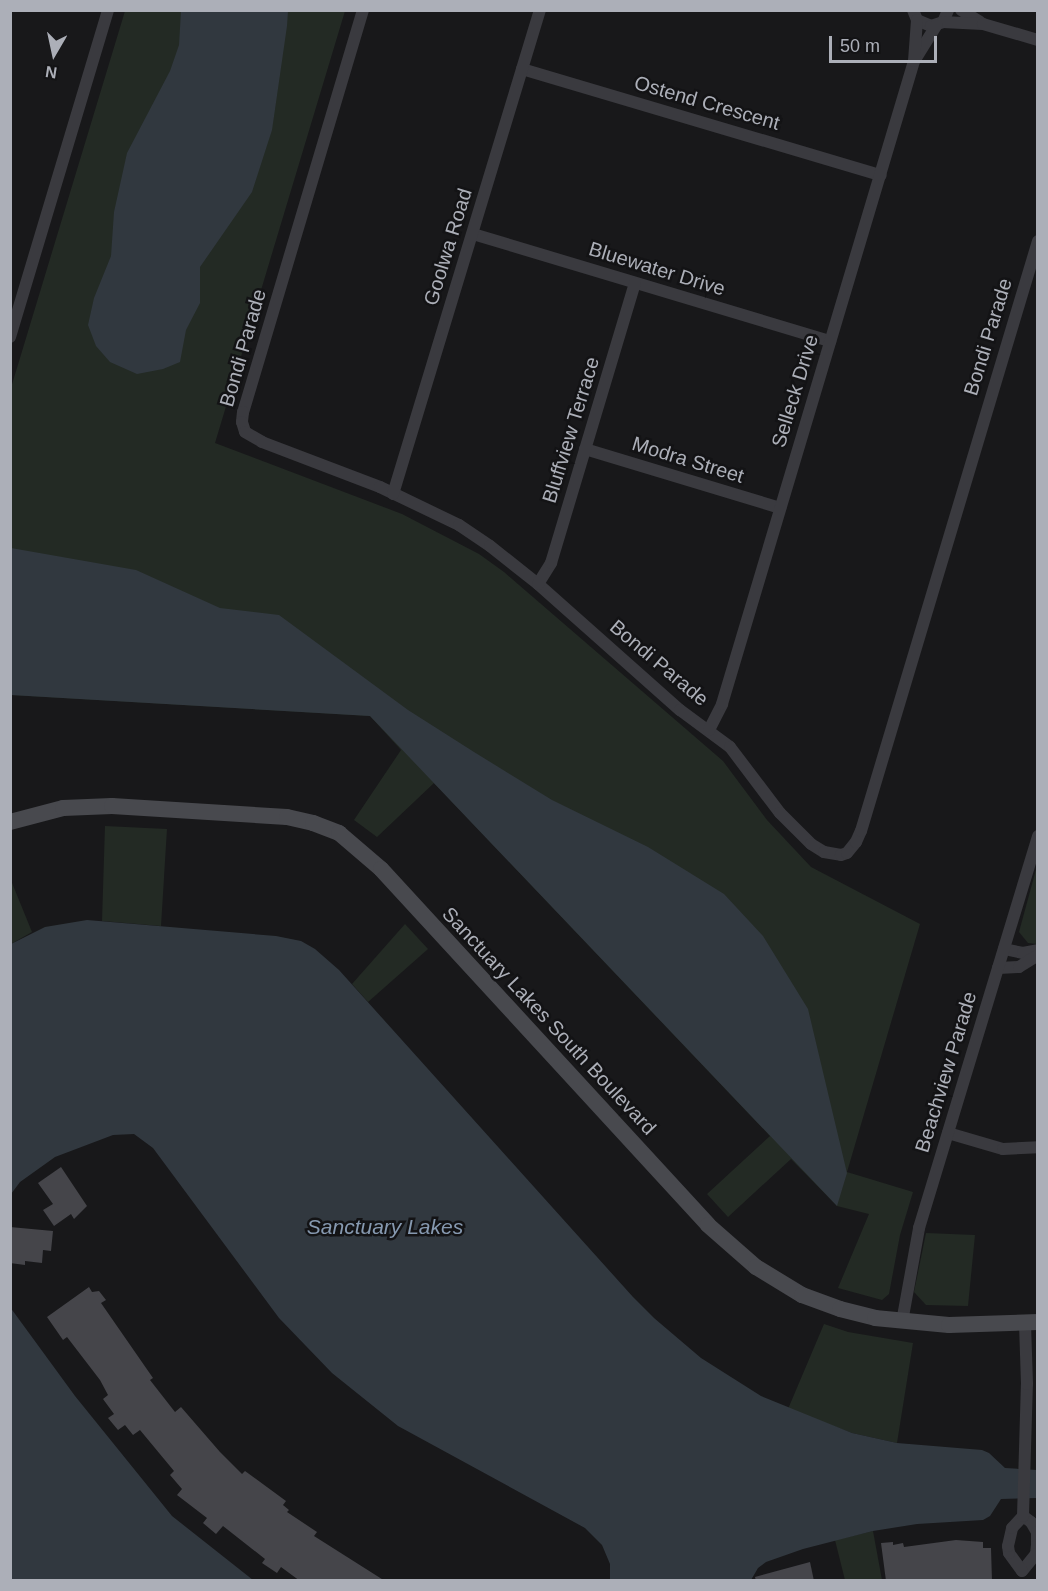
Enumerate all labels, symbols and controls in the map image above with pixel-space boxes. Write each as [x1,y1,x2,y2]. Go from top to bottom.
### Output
north arrow [24,24,84,84]
scale bar [832,24,940,62]
text: 50 m [840,36,880,56]
text: N [44,63,58,82]
street label: Ostend Crescent [632,71,782,135]
street label: Goolwa Road [419,186,477,308]
street label: Bluewater Drive [586,237,728,301]
street label: Bondi Parade [959,276,1017,398]
street label: Bondi Parade [215,286,271,410]
street label: Selleck Drive [766,332,824,450]
street label: Bluffview Terrace [537,354,605,506]
street label: Modra Street [629,432,747,488]
street label: Bondi Parade [605,615,713,711]
street label: Sanctuary Lakes South Boulevard [437,902,661,1140]
street label: Beachview Parade [910,989,982,1155]
water label: Sanctuary Lakes [307,1214,463,1240]

